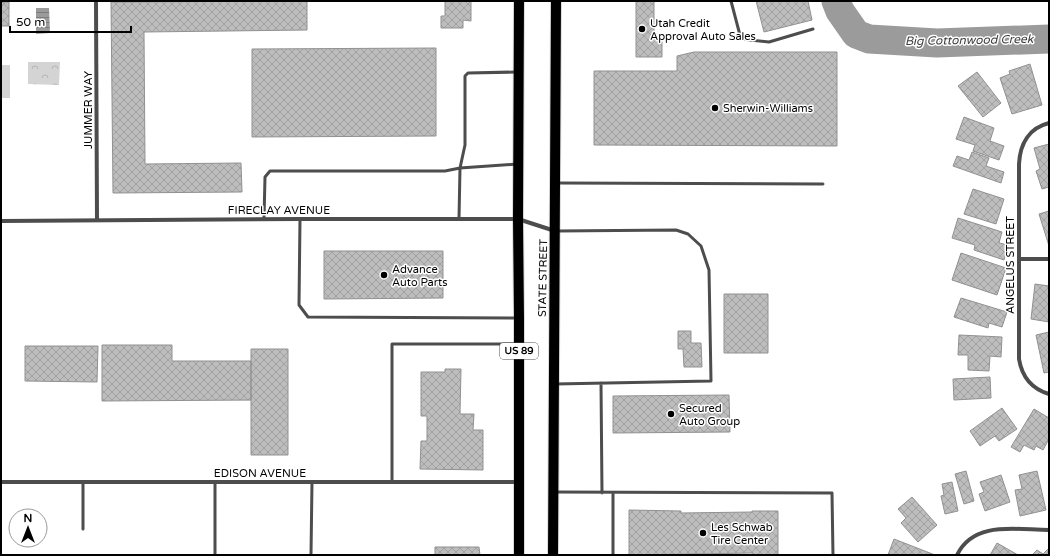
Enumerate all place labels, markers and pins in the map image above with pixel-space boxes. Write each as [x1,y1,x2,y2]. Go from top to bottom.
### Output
place label: Utah Credit Approval Auto Sales [650,17,756,43]
marker: Utah Credit Approval Auto Sales [637,24,647,34]
place label: Sherwin-Williams [723,102,813,115]
marker: Sherwin-Williams [710,103,720,113]
place label: Advance Auto Parts [392,263,447,289]
marker: Advance Auto Parts [379,270,389,280]
place label: Secured Auto Group [679,402,740,428]
marker: Secured Auto Group [666,409,676,419]
place label: Les Schwab Tire Center [711,521,773,547]
marker: Les Schwab Tire Center [698,528,708,538]

